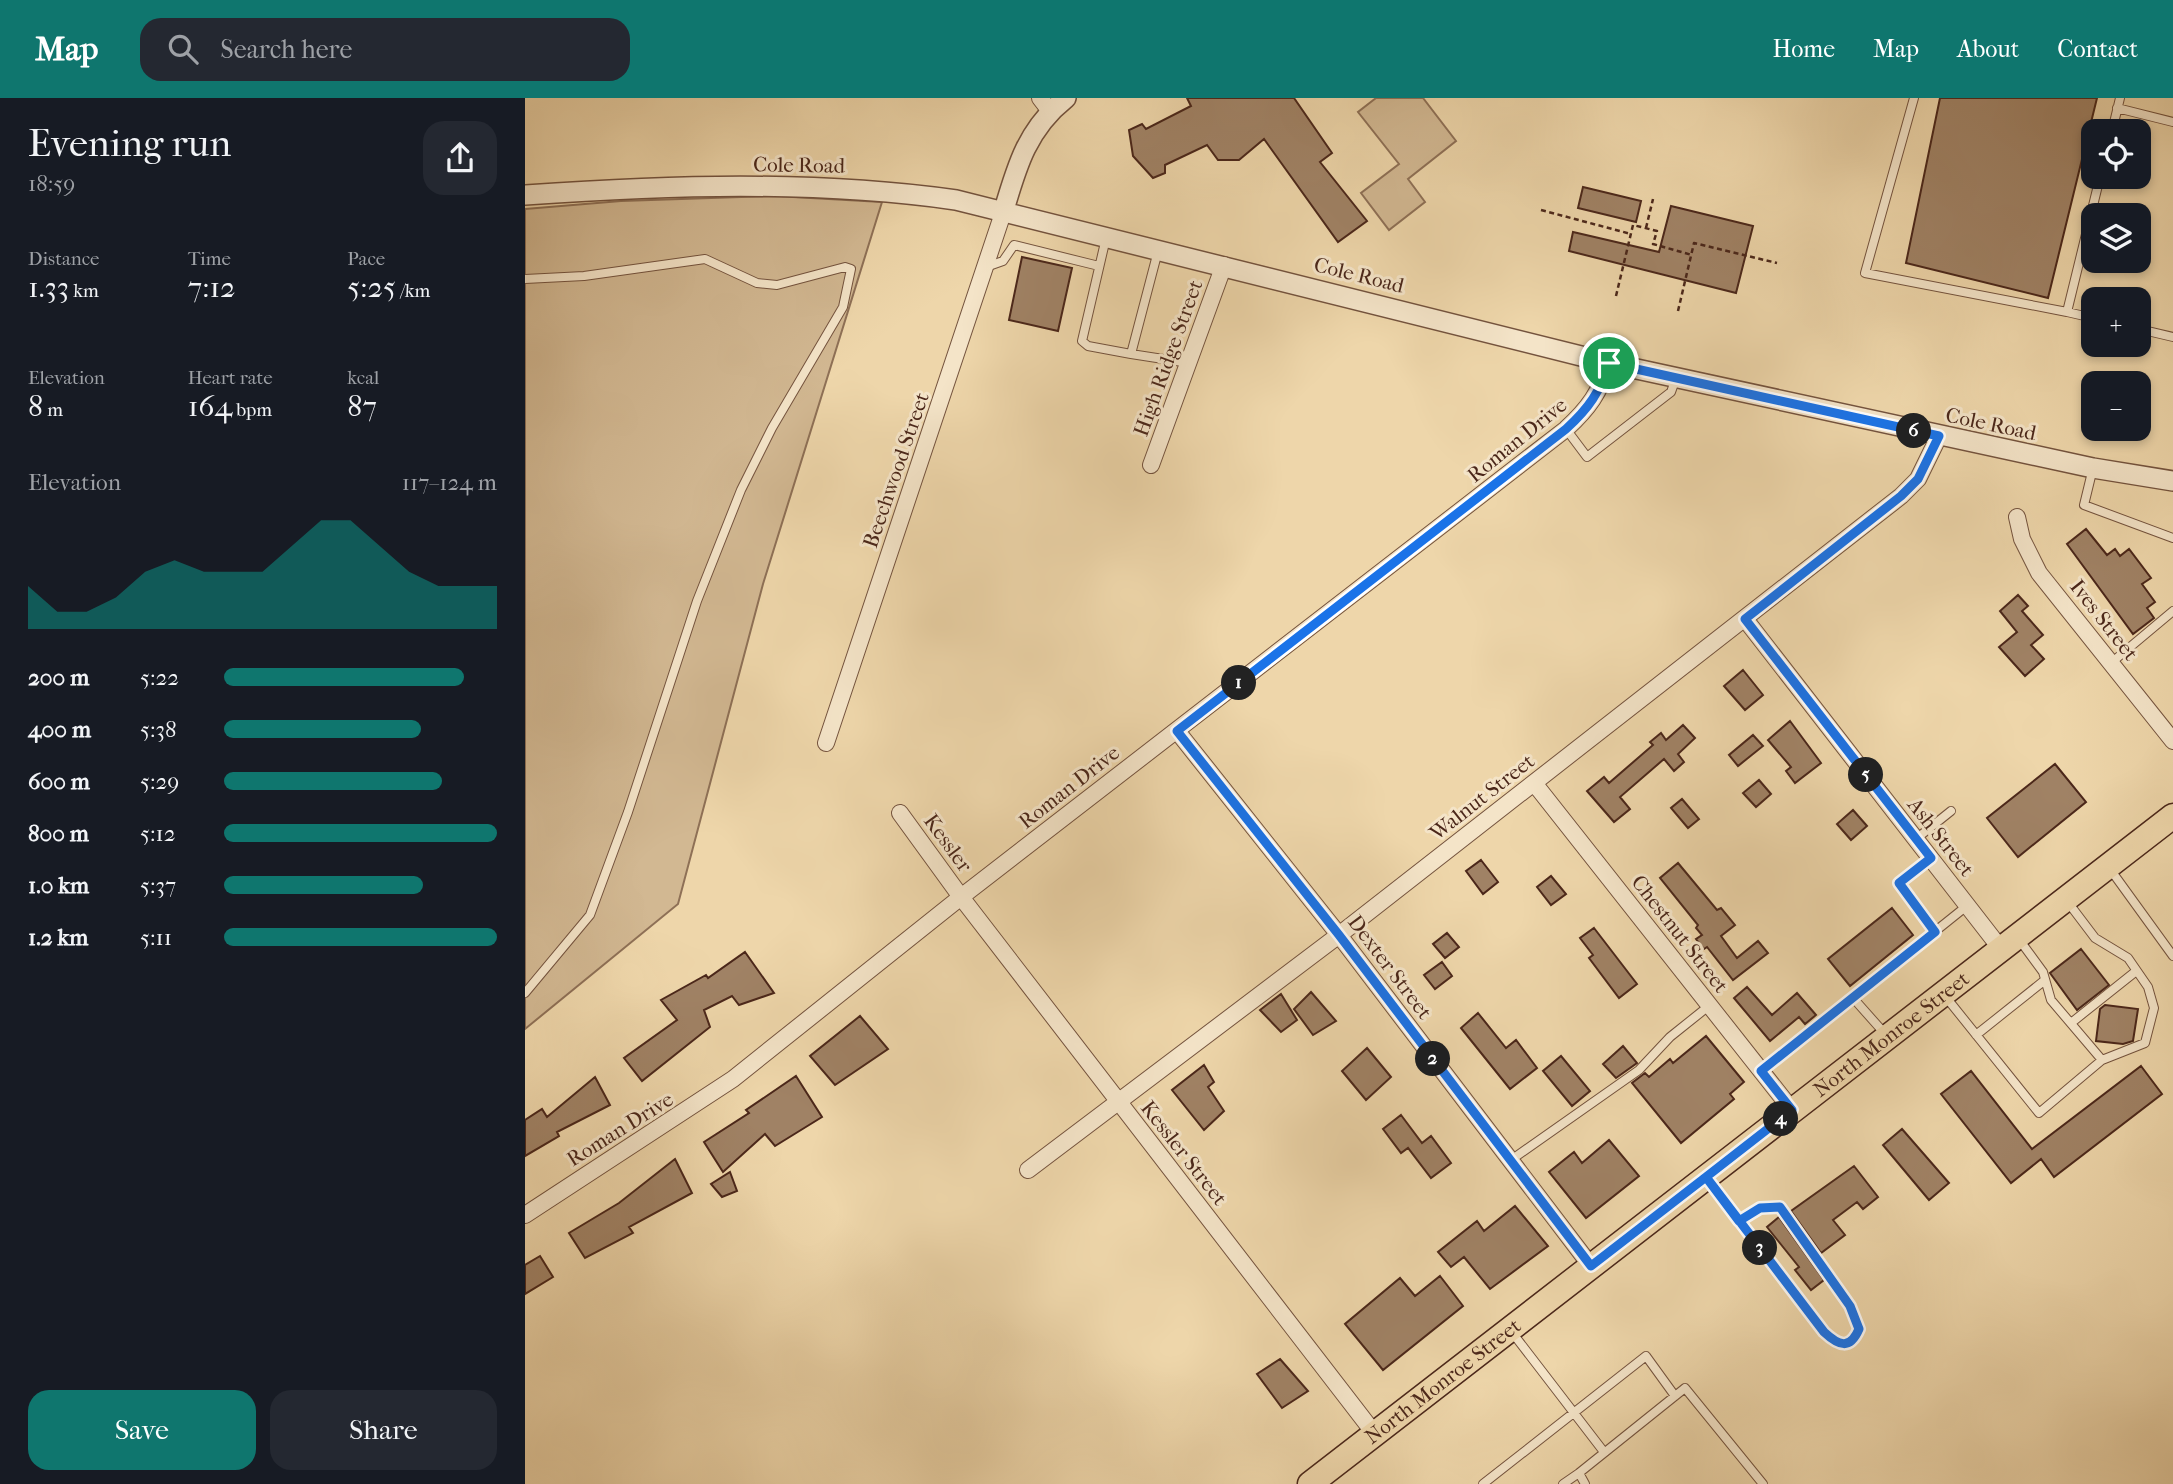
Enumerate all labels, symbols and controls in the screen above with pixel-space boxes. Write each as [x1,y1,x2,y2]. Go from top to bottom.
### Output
search box [140,18,630,81]
text: Map [35,30,98,69]
icon: search [164,30,202,68]
text: Search here [220,34,352,65]
text: Home [1773,35,1835,63]
text: Map [1873,35,1919,63]
text: About [1957,35,2019,63]
text: Contact [2057,35,2138,63]
map controls [2081,119,2151,441]
button: locate [2081,119,2151,189]
text: Evening run [28,121,231,166]
button: share [423,121,497,195]
street label: Cole Road [753,152,846,178]
text: 18:59 [28,170,75,197]
button: layers [2081,203,2151,273]
text: Distance [28,248,99,270]
text: Time [188,248,231,270]
text: Pace [347,248,385,270]
street label: Cole Road [1312,252,1407,298]
text: 1.33 [28,270,69,305]
text: 7:12 [188,270,236,305]
text: 5:25 [347,270,396,305]
street label: High Ridge Street [1129,276,1208,439]
text: km [69,280,99,302]
text: /km [396,280,430,302]
button: + [2081,287,2151,357]
pin [1579,333,1639,393]
icon: arrive [1590,344,1628,382]
text: Elevation [28,367,105,389]
text: Heart rate [188,367,273,389]
text: kcal [347,367,379,389]
button: − [2081,371,2151,441]
text: 8 [28,389,43,424]
text: 164 [188,389,232,424]
text: 87 [347,389,377,424]
street label: Beechwood Street [858,389,934,551]
street label: Roman Drive [1463,393,1571,487]
text: m [43,399,63,421]
text: bpm [232,399,272,421]
street label: Cole Road [1944,403,2039,445]
pin: 6 [1897,414,1931,448]
text: 6 [1908,419,1919,441]
text: Elevation [28,469,121,496]
text: 117–124 m [402,469,497,496]
street label: Ives Street [2065,575,2143,666]
text: 200 m [28,664,89,691]
text: 5:22 [140,664,179,691]
pin: 1 [1221,666,1257,700]
text: 1 [1235,671,1242,693]
text: 400 m [28,716,91,743]
text: 5:38 [140,716,177,743]
street label: Roman Drive [1014,740,1124,834]
street label: Walnut Street [1424,748,1539,846]
pin: 5 [1849,758,1883,792]
text: 5 [1861,763,1870,785]
text: 600 m [28,768,90,795]
text: 5:29 [140,768,179,795]
street label: Ash Street [1902,792,1979,881]
street label: Kessler [919,809,977,877]
text: 800 m [28,820,89,847]
text: 5:12 [140,820,176,847]
street label: Chestnut Street [1627,870,1734,998]
text: 1.0 km [28,872,89,899]
text: 5:37 [140,872,176,899]
street label: Dexter Street [1343,910,1437,1024]
text: 1.2 km [28,924,88,951]
text: 5:11 [140,924,172,951]
street label: North Monroe Street [1809,966,1974,1102]
pin: 2 [1415,1042,1451,1076]
text: 2 [1428,1047,1437,1069]
street label: Roman Drive [562,1087,678,1171]
street label: Kessler Street [1136,1096,1232,1210]
pin: 4 [1763,1102,1799,1136]
text: 4 [1775,1107,1786,1129]
pin: 3 [1743,1230,1777,1266]
text: 3 [1756,1236,1763,1258]
street label: North Monroe Street [1360,1313,1526,1449]
button: Save [28,1390,256,1470]
button: Share [270,1390,497,1470]

